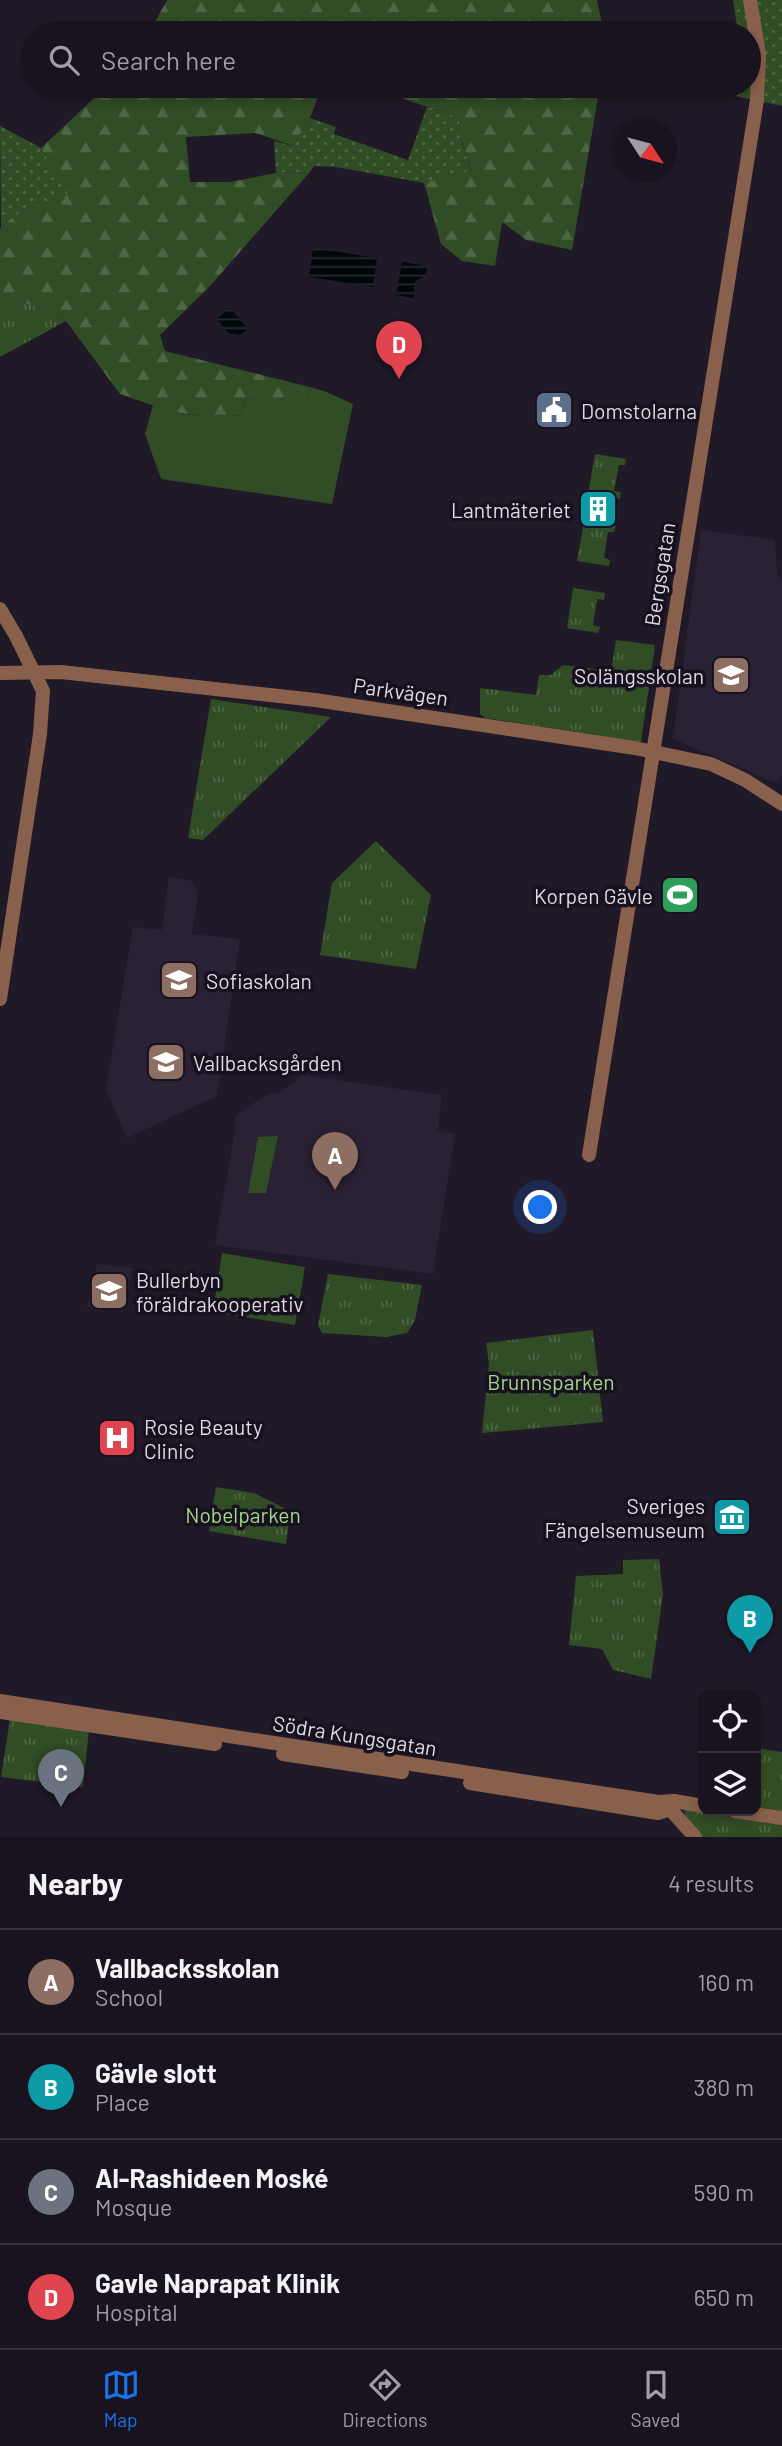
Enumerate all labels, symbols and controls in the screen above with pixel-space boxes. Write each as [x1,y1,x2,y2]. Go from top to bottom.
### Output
search box [21,21,761,98]
icon: search [45,41,83,79]
text: Search here [101,44,236,75]
north arrow [614,119,677,182]
pin: D [376,321,422,379]
public building icon: Domstolarna [533,389,575,431]
place label: Domstolarna [581,398,697,423]
building icon: Lantmäteriet [577,488,619,530]
place label: Lantmäteriet [451,497,571,522]
street label: Bergsgatan [638,520,680,628]
school or university icon: Solängsskolan [710,654,752,696]
place label: Solängsskolan [574,663,704,688]
street label: Parkvägen [352,672,450,710]
sports icon: Korpen Gävle [659,874,701,916]
place label: Korpen Gävle [534,883,653,908]
school or university icon: Sofiaskolan [158,959,200,1001]
place label: Sofiaskolan [206,968,312,993]
school or university icon: Vallbacksgården [145,1041,187,1083]
place label: Vallbacksgården [193,1050,342,1075]
pin: A [312,1132,358,1190]
your location [523,1190,557,1224]
place label: Bullerbyn föräldrakooperativ [136,1267,304,1316]
school or university icon: Bullerbyn föräldrakooperativ [88,1270,130,1312]
park label: Brunnsparken [487,1369,615,1394]
place label: Rosie Beauty Clinic [144,1414,263,1463]
hospital icon: Rosie Beauty Clinic [96,1417,138,1459]
place label: Sveriges Fängelsemuseum [545,1493,705,1542]
museum icon: Sveriges Fängelsemuseum [711,1496,753,1538]
park label: Nobelparken [185,1502,301,1527]
pin: B [727,1595,773,1653]
map controls [698,1690,761,1816]
button: locate [698,1690,761,1753]
street label: Södra Kungsgatan [271,1710,439,1760]
pin: C [38,1749,84,1807]
button: layers [698,1753,761,1816]
text: Nearby [28,1865,123,1901]
text: 4 results [668,1869,754,1897]
text: Vallbacksskolan [95,1952,279,1983]
text: A [43,1968,59,1996]
text: 160 m [697,1968,754,1996]
text: School [95,1983,163,2011]
text: Gävle slott [95,2057,217,2088]
text: B [44,2073,58,2101]
text: 380 m [694,2073,754,2101]
text: Place [95,2088,150,2116]
text: Al-Rashideen Moské [95,2162,328,2193]
text: C [44,2178,58,2206]
text: 590 m [694,2178,754,2206]
text: Mosque [95,2193,172,2221]
text: Gavle Naprapat Klinik [95,2267,340,2298]
text: D [44,2283,58,2311]
text: 650 m [694,2283,754,2311]
text: Hospital [95,2298,178,2326]
tab: Map [102,2366,140,2431]
tab: Directions [343,2366,428,2431]
tab: Saved [631,2366,680,2431]

